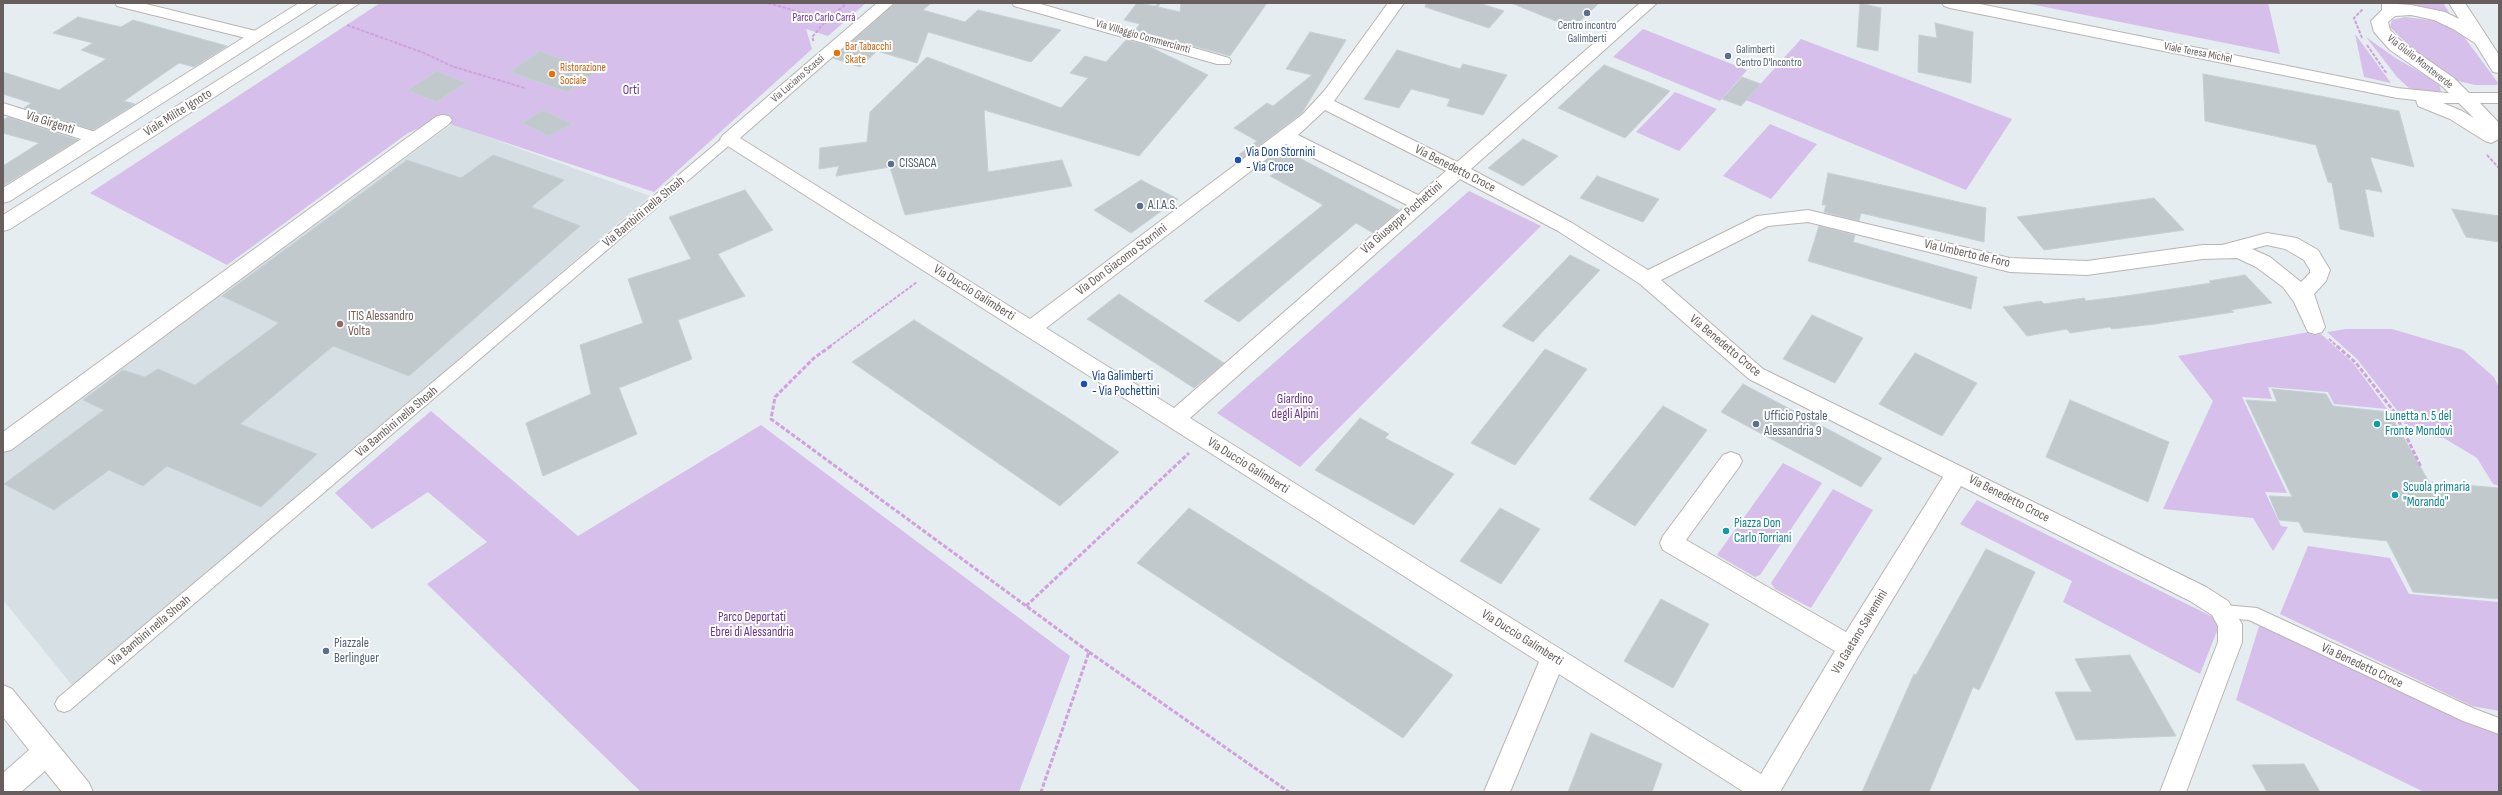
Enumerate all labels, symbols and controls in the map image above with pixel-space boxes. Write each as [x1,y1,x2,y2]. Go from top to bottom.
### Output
marker: Centro incontro Galimberti [1582,8,1592,18]
park label: Parco Carlo Carrà [792,11,856,25]
street label: Via Villaggio Commercianti [1094,17,1192,57]
place label: Centro incontro Galimberti [1558,19,1616,45]
street label: Via Giulio Monteverde [2384,32,2456,92]
place label: Bar Tabacchi Skate [845,40,891,66]
street label: Viale Teresa Michel [2163,40,2233,66]
place label: Galimberti Centro D'Incontro [1736,43,1802,69]
marker: Bar Tabacchi Skate [832,48,842,58]
marker: Galimberti Centro D'Incontro [1723,51,1733,61]
street label: Via Luciano Scassi [769,52,827,106]
place label: Ristorazione Sociale [560,61,606,87]
marker: Ristorazione Sociale [547,69,557,79]
park label: Orti [623,83,639,99]
street label: Viale Milite Ignoto [141,86,215,140]
street label: Via Girgenti [24,108,76,138]
street label: Via Benedetto Croce [1412,142,1498,196]
place label: Via Don Stornini - Via Croce [1246,145,1315,176]
marker: Via Don Stornini - Via Croce [1233,155,1243,165]
place label: CISSACA [899,156,936,172]
marker: CISSACA [886,159,896,169]
street label: Via Bambini nella Shoah [600,173,688,251]
street label: Via Giuseppe Pochettini [1358,178,1446,258]
place label: A.I.A.S. [1148,198,1177,214]
marker: A.I.A.S. [1135,201,1145,211]
street label: Via Don Giacomo Stornini [1074,221,1170,299]
street label: Via Umberto de Foro [1923,237,2011,271]
street label: Via Duccio Galimberti [930,262,1018,324]
place label: ITIS Alessandro Volta [348,309,414,340]
street label: Via Benedetto Croce [1686,312,1764,380]
marker: ITIS Alessandro Volta [335,319,345,329]
place label: Via Galimberti - Via Pochettini [1092,369,1159,400]
marker: Via Galimberti - Via Pochettini [1079,379,1089,389]
street label: Via Bambini nella Shoah [353,383,441,461]
park label: Giardino degli Alpini [1272,392,1318,423]
place label: Ufficio Postale Alessandria 9 [1764,409,1827,440]
place label: Lunetta n. 5 del Fronte Mondovì [2385,409,2452,440]
marker: Ufficio Postale Alessandria 9 [1751,419,1761,429]
marker: Lunetta n. 5 del Fronte Mondovì [2372,419,2382,429]
street label: Via Duccio Galimberti [1204,435,1292,497]
street label: Via Benedetto Croce [1966,472,2052,526]
place label: Scuola primaria "Morando" [2403,480,2470,511]
marker: Scuola primaria "Morando" [2390,490,2400,500]
place label: Piazza Don Carlo Torriani [1734,516,1791,547]
marker: Piazza Don Carlo Torriani [1721,526,1731,536]
street label: Via Gaetano Salvemini [1829,587,1891,677]
street label: Via Bambini nella Shoah [106,592,194,670]
street label: Via Duccio Galimberti [1478,607,1566,669]
park label: Parco Deportati Ebrei di Alessandria [710,610,794,641]
place label: Piazzale Berlinguer [334,636,379,667]
street label: Via Benedetto Croce [2319,640,2405,692]
marker: Piazzale Berlinguer [321,646,331,656]

